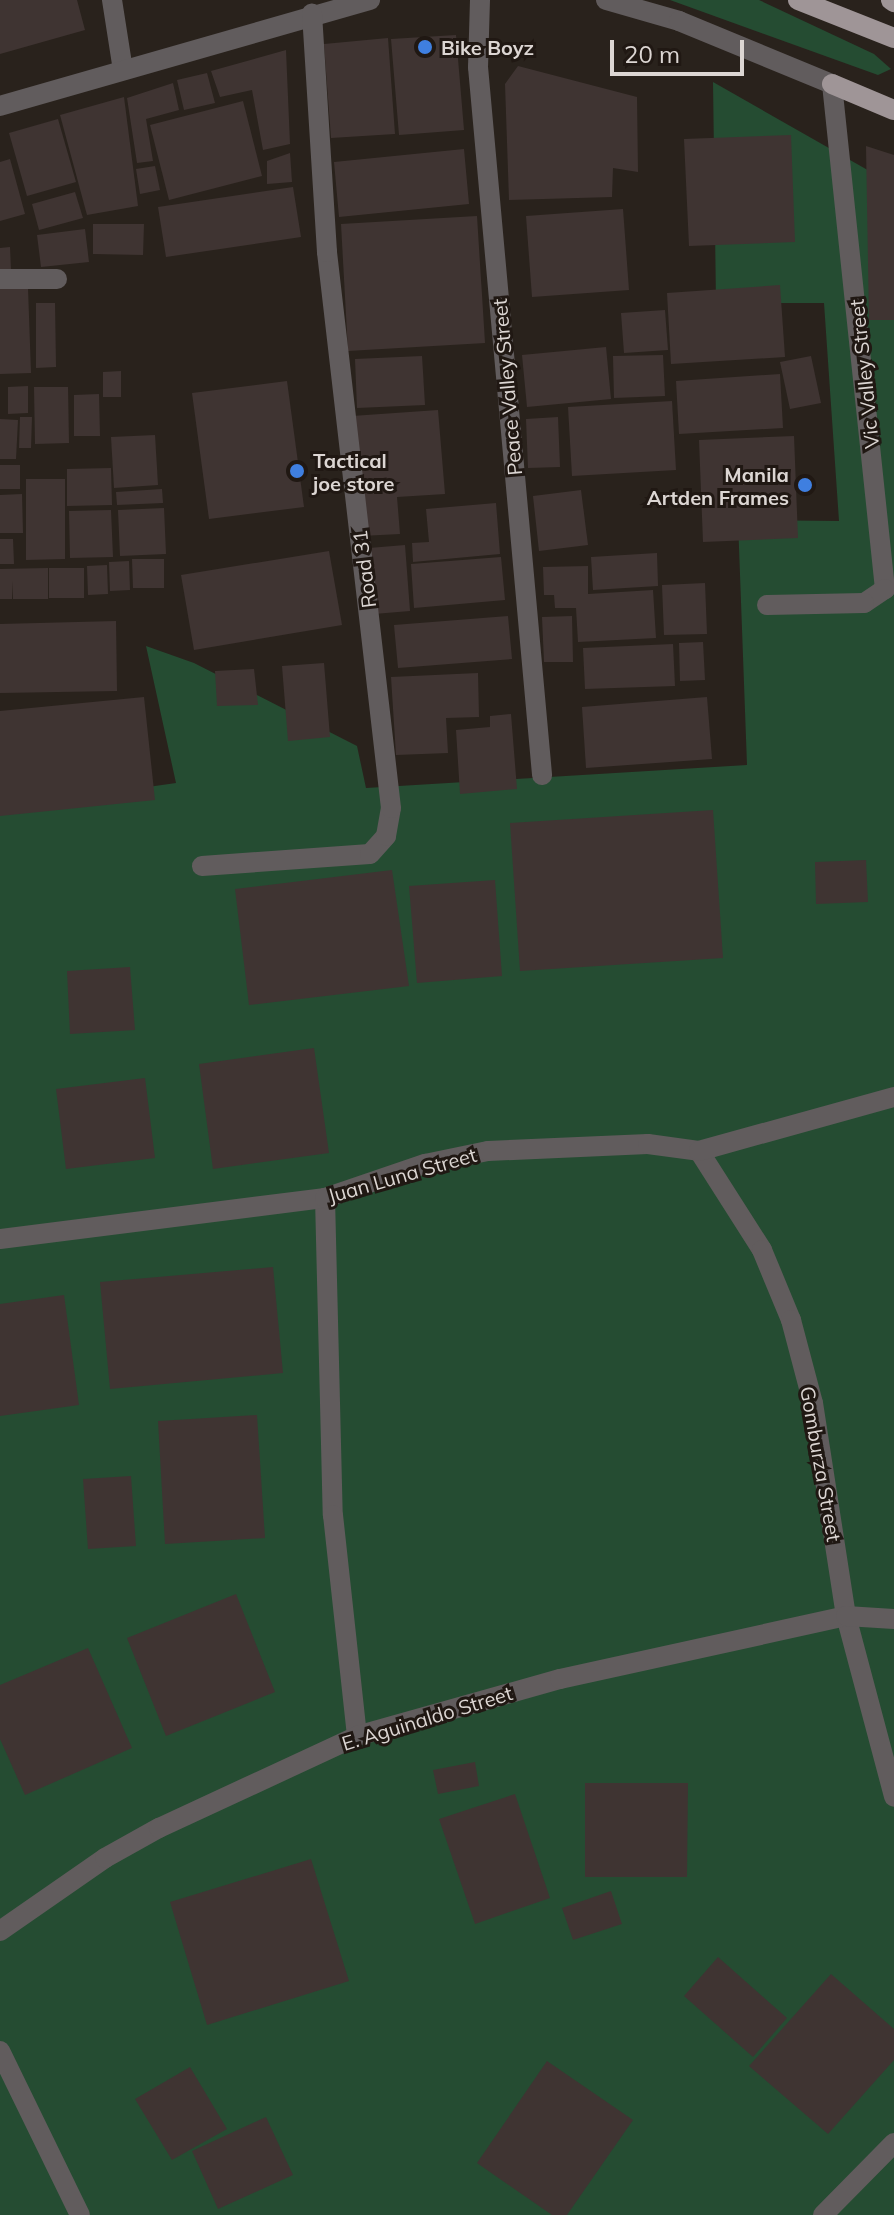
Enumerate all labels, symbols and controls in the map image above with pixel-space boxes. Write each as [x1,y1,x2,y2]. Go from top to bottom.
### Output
scale bar [614,24,748,74]
place label: Bike Boyz [441,35,534,59]
marker: Bike Boyz [416,38,434,56]
text: 20 m [624,39,680,69]
street label: Peace Valley Street [487,298,527,476]
street label: Vic Valley Street [844,298,884,450]
place label: Tactical joe store [313,448,394,495]
marker: Tactical joe store [288,462,306,480]
place label: Manila Artden Frames [647,462,789,509]
marker: Manila Artden Frames [796,476,814,494]
street label: Road 31 [347,529,381,609]
street label: Juan Luna Street [325,1142,479,1208]
street label: Gomburza Street [796,1384,846,1544]
street label: E. Aguinaldo Street [339,1681,515,1755]

